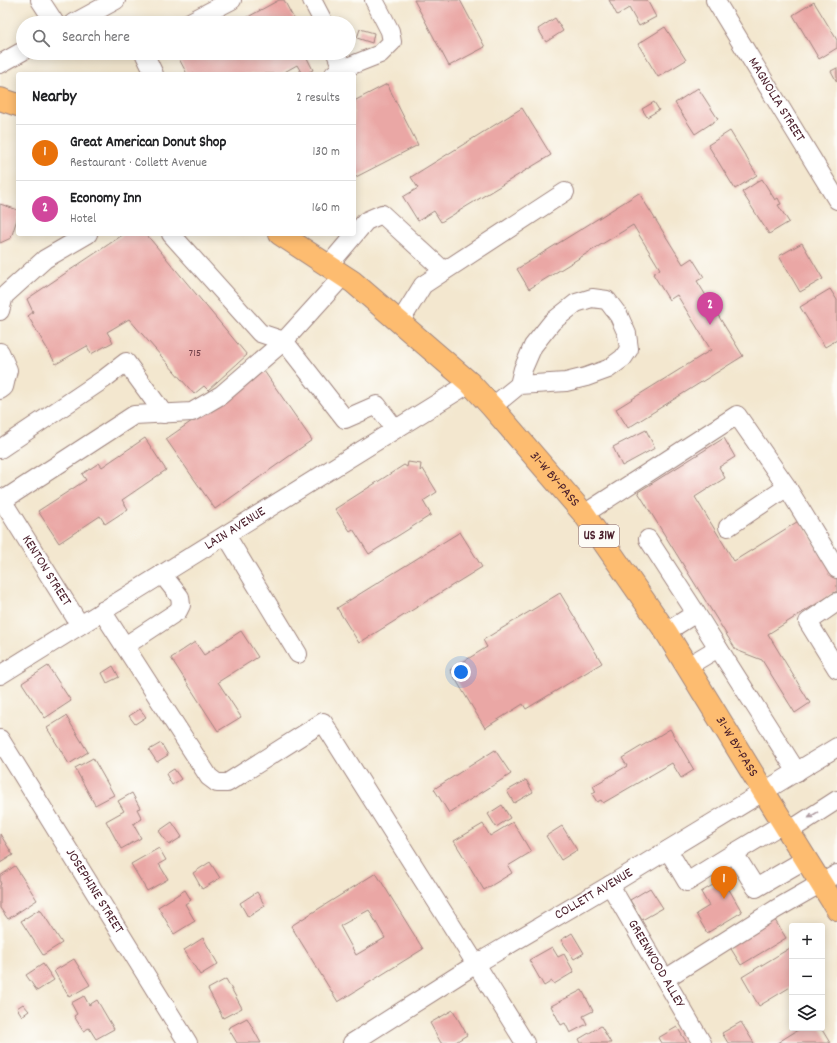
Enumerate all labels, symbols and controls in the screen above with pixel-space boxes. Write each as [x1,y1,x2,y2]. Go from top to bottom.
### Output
search box [16,16,356,60]
icon: search [30,27,52,49]
text: Search here [62,27,130,49]
street label: MAGNOLIA STREET [742,54,810,146]
text: Nearby [32,86,76,110]
text: 2 results [296,89,340,108]
text: Great American Donut Shop [70,132,226,154]
text: 1 [44,143,46,162]
text: 130 m [312,143,340,162]
text: Restaurant · Collett Avenue [70,154,207,173]
text: Economy Inn [70,188,141,210]
text: 2 [42,199,48,218]
text: 160 m [312,199,340,218]
text: Hotel [70,210,96,229]
pin: 2 [697,292,723,325]
house number: 715 [189,345,201,362]
street label: 31-W BY-PASS [524,447,584,512]
street label: LAIN AVENUE [201,502,270,555]
road number: US 31W [579,525,619,547]
street label: KENTON STREET [16,531,76,611]
your location [451,662,471,682]
street label: 31-W BY-PASS [710,713,763,781]
one-way arrow [807,812,819,819]
street label: JOSEPHINE STREET [60,845,128,938]
street label: COLLETT AVENUE [551,863,637,925]
pin: 1 [711,866,737,899]
street label: GREENWOOD ALLEY [622,916,690,1012]
map controls [789,923,825,1031]
button: + [789,923,825,959]
button: − [789,959,825,995]
button: layers [789,995,825,1031]

